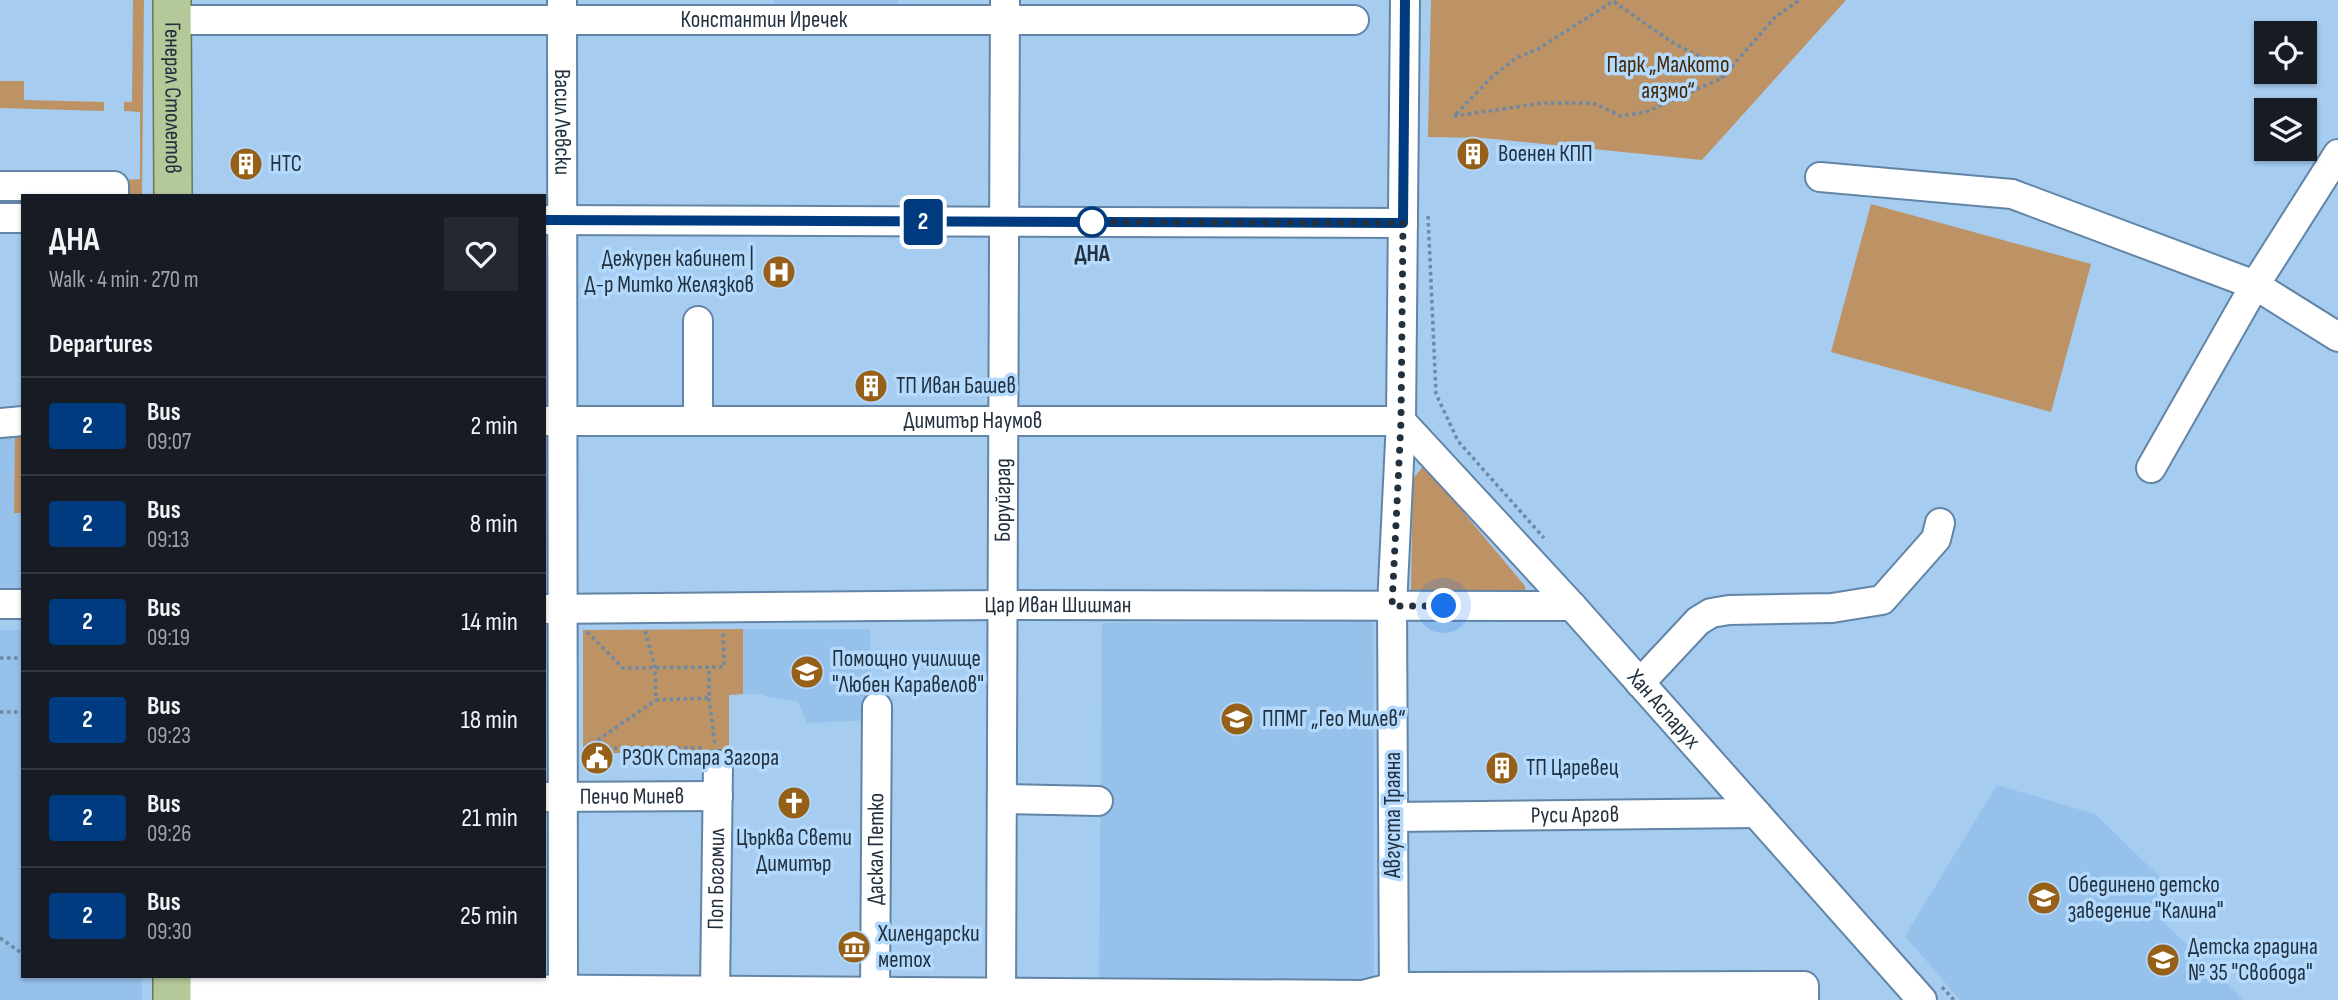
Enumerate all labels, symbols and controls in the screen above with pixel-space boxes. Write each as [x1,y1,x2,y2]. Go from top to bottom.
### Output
street label: Константин Иречек [681,6,848,34]
map controls [2254,21,2317,161]
button: locate [2254,21,2317,84]
street label: Генерал Столетов [158,22,187,174]
park label: Парк „Малкото аязмо“ [1607,51,1729,105]
street label: Васил Левски [548,69,576,175]
button: layers [2254,98,2317,161]
building icon: Военен КПП [1454,135,1492,173]
place label: Военен КПП [1498,140,1593,168]
building icon: НТС [227,145,265,183]
place label: НТС [270,150,302,178]
line badge: 2 [900,199,946,245]
text: 2 [918,207,928,236]
marker: ДНА [1077,207,1107,237]
button: heart [444,217,518,291]
text: ДНА [49,220,100,260]
place label: ДНА [1074,240,1111,268]
place label: Дежурен кабинет | Д-р Митко Желязков [585,245,754,299]
hospital icon: Дежурен кабинет | Д-р Митко Желязков [760,253,798,291]
text: Walk · 4 min · 270 m [49,266,199,294]
text: Departures [49,329,153,360]
building icon: ТП Иван Башев [852,367,890,405]
place label: ТП Иван Башев [896,372,1016,400]
text: Bus [147,397,181,428]
street label: Димитър Наумов [904,407,1042,435]
text: 2 [82,411,93,440]
text: 2 min [470,411,518,442]
text: 09:07 [147,428,191,456]
street label: Боруйград [989,458,1017,542]
text: Bus [147,495,181,526]
text: 2 [82,509,93,538]
text: 8 min [470,509,518,540]
text: 09:13 [147,526,189,554]
your location [1426,588,1461,623]
street label: Цар Иван Шишман [984,591,1131,619]
text: Bus [147,593,181,624]
text: 2 [82,607,93,636]
text: 14 min [461,607,518,638]
text: 09:19 [147,624,190,652]
place label: Помощно училище "Любен Каравелов" [832,645,984,699]
school or university icon: Помощно училище "Любен Каравелов" [788,653,826,691]
street label: Хан Аспарух [1621,663,1706,755]
text: Bus [147,691,181,722]
school or university icon: ППМГ „Гео Милев“ [1218,700,1256,738]
text: 2 [82,705,93,734]
text: 18 min [461,705,518,736]
place label: ППМГ „Гео Милев“ [1262,705,1405,733]
text: 09:23 [147,722,191,750]
public building icon: РЗОК Стара Загора [578,739,616,777]
place label: РЗОК Стара Загора [622,744,779,772]
building icon: ТП Царевец [1483,749,1521,787]
street label: Августа Траяна [1379,752,1407,879]
place label: ТП Царевец [1526,754,1619,782]
street label: Пенчо Минев [580,782,684,811]
church icon: Църква Свети Димитър [775,784,813,822]
text: Bus [147,789,181,820]
street label: Даскал Петко [862,793,890,905]
street label: Руси Аргов [1531,801,1619,829]
text: 2 [82,803,93,832]
text: 21 min [461,803,518,834]
text: 09:26 [147,820,191,848]
place label: Църква Свети Димитър [736,824,852,878]
street label: Поп Богомил [702,827,731,930]
place label: Обединено детско заведение "Калина" [2068,871,2223,925]
school or university icon: Обединено детско заведение "Калина" [2025,879,2063,917]
text: Bus [147,887,181,918]
text: 2 [82,901,93,930]
text: 25 min [460,901,518,932]
text: 09:30 [147,918,192,946]
place label: Хилендарски метох [877,920,980,974]
museum icon: Хилендарски метох [835,928,873,966]
place label: Детска градина № 35 "Свобода" [2188,933,2318,987]
school or university icon: Детска градина № 35 "Свобода" [2144,941,2182,979]

